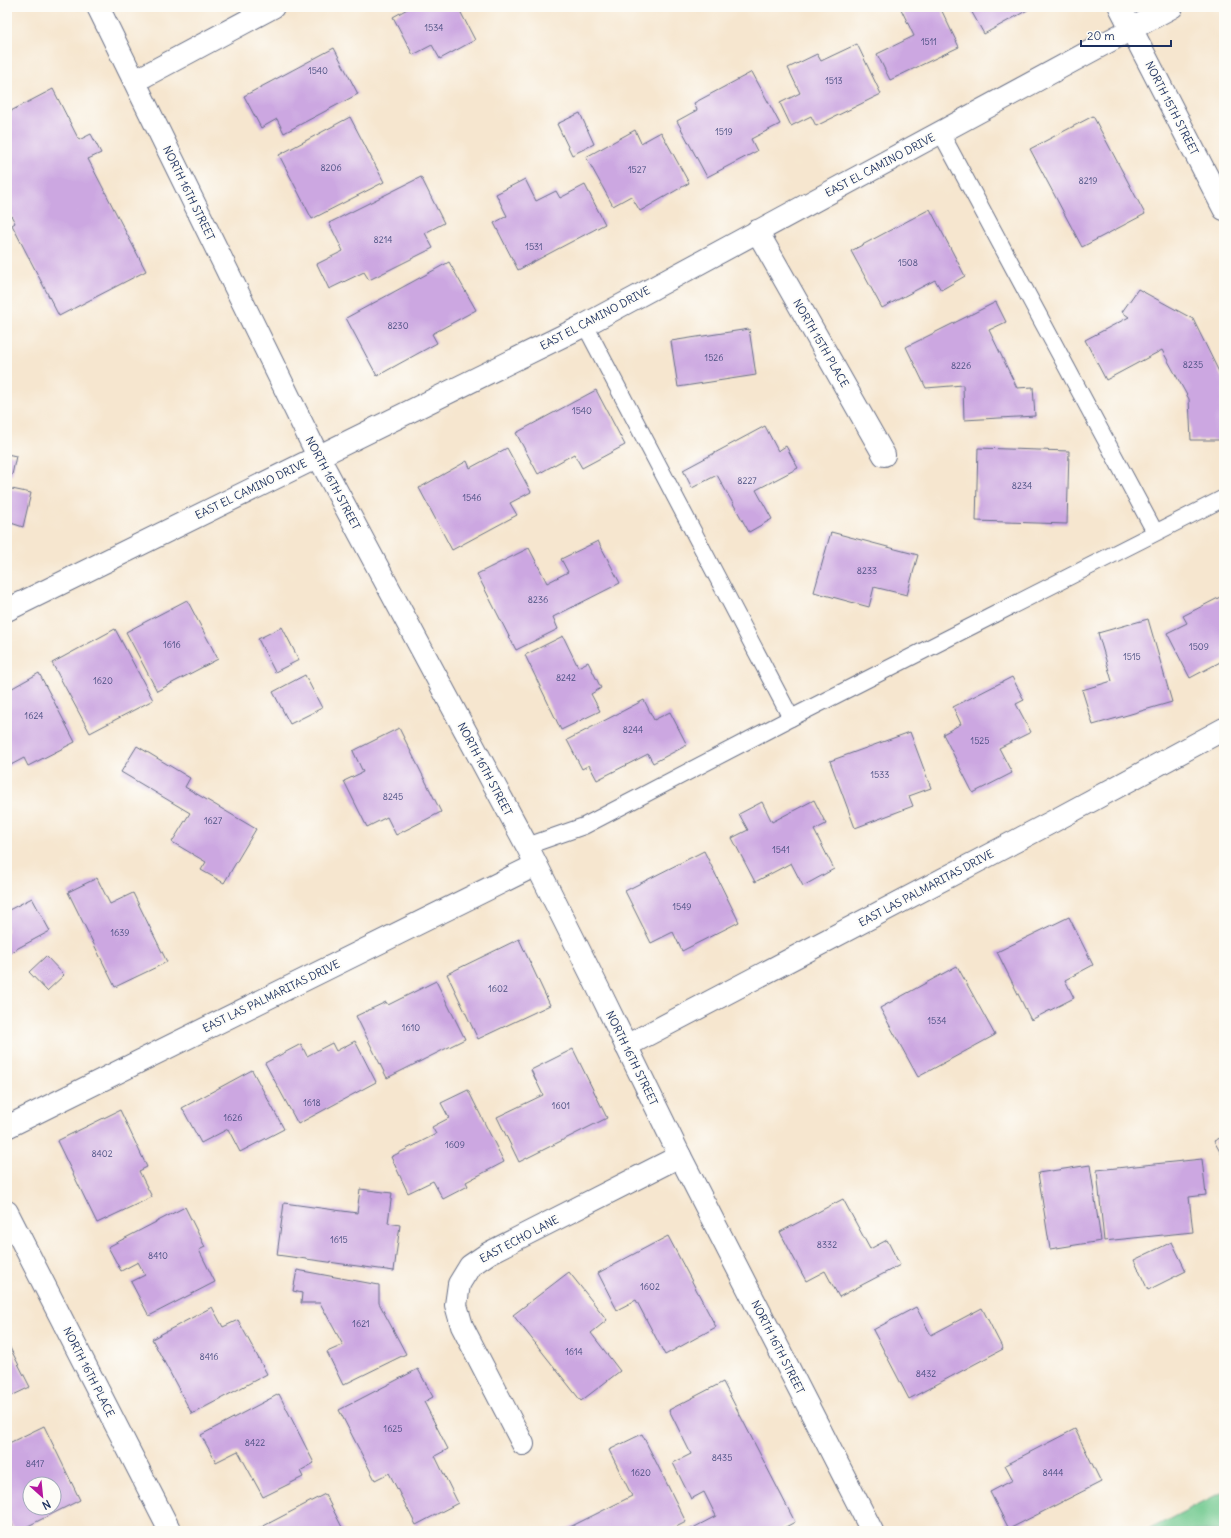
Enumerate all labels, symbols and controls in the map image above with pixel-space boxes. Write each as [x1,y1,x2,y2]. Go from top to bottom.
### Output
house number: 1534 [424,22,444,33]
scale bar [1081,22,1171,48]
text: 20 m [1087,28,1115,43]
house number: 1511 [921,36,937,47]
street label: NORTH 15TH STREET [1142,59,1202,158]
house number: 1540 [308,65,328,76]
house number: 1513 [825,75,843,86]
house number: 1519 [715,126,733,137]
street label: EAST EL CAMINO DRIVE [823,130,937,200]
street label: NORTH 16TH STREET [160,143,218,243]
house number: 8206 [320,162,342,173]
house number: 1527 [628,164,647,175]
house number: 8219 [1079,175,1097,186]
house number: 8214 [374,234,392,245]
house number: 1531 [525,241,543,252]
house number: 1508 [898,257,918,268]
street label: EAST EL CAMINO DRIVE [538,283,652,353]
street label: NORTH 15TH PLACE [790,296,852,390]
house number: 8230 [387,320,409,331]
house number: 1526 [705,352,723,363]
house number: 8235 [1183,359,1203,370]
house number: 8226 [951,360,971,371]
house number: 1540 [572,405,592,416]
street label: NORTH 16TH STREET [302,434,364,532]
street label: EAST EL CAMINO DRIVE [193,456,309,522]
house number: 8227 [737,475,757,486]
house number: 8234 [1012,480,1032,491]
house number: 1546 [462,492,482,503]
house number: 8233 [857,565,877,576]
house number: 8236 [528,594,548,605]
house number: 1616 [163,639,181,650]
house number: 1509 [1189,641,1209,652]
house number: 1515 [1123,651,1141,662]
house number: 8242 [556,672,576,683]
house number: 1620 [93,675,113,686]
house number: 1624 [25,710,43,721]
street label: NORTH 16TH STREET [454,720,516,818]
house number: 8244 [623,724,643,735]
house number: 1525 [971,735,989,746]
house number: 1533 [871,769,889,780]
house number: 8245 [383,791,403,802]
house number: 1627 [204,815,223,826]
house number: 1541 [772,844,790,855]
street label: EAST LAS PALMARITAS DRIVE [856,846,996,930]
house number: 1549 [672,901,692,912]
house number: 1639 [110,927,130,938]
street label: EAST LAS PALMARITAS DRIVE [200,957,342,1035]
house number: 1602 [488,983,508,994]
street label: NORTH 16TH STREET [603,1008,661,1108]
house number: 1534 [927,1015,947,1026]
house number: 1610 [402,1022,420,1033]
house number: 1618 [303,1097,321,1108]
house number: 1601 [552,1100,570,1111]
house number: 1626 [224,1112,242,1123]
house number: 1609 [445,1139,465,1150]
house number: 8402 [91,1148,113,1159]
street label: EAST ECHO LANE [477,1212,561,1266]
house number: 1615 [330,1234,348,1245]
house number: 8332 [817,1239,837,1250]
house number: 8410 [148,1250,168,1261]
house number: 1602 [640,1281,660,1292]
street label: NORTH 16TH STREET [748,1298,808,1397]
house number: 1621 [352,1318,370,1329]
street label: NORTH 16TH PLACE [60,1325,118,1419]
house number: 1614 [565,1346,583,1357]
house number: 8416 [199,1351,219,1362]
house number: 8432 [916,1368,936,1379]
house number: 1625 [384,1423,402,1434]
house number: 8422 [245,1437,265,1448]
house number: 8435 [712,1452,732,1463]
house number: 8417 [26,1458,45,1469]
house number: 1620 [631,1467,651,1478]
house number: 8444 [1043,1467,1063,1478]
north arrow [22,1476,62,1516]
text: N [40,1497,53,1513]

